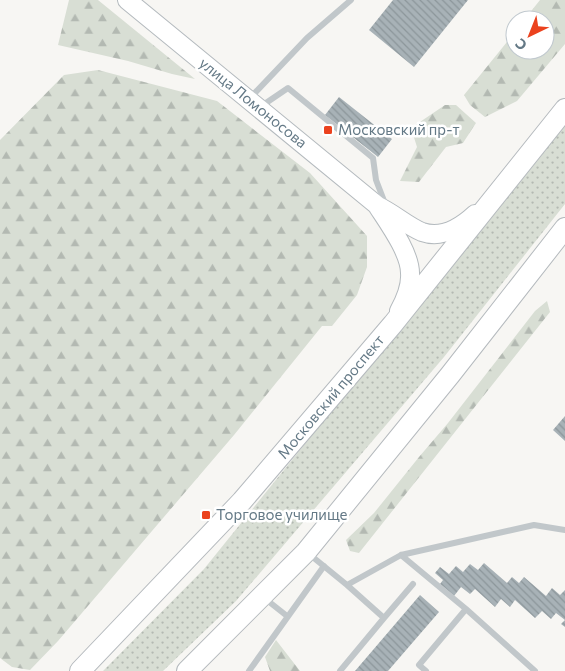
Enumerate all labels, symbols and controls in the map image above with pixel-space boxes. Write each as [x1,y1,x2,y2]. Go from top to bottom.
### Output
north arrow [505,10,555,60]
text: С [511,35,530,54]
street label: улица Ломоносова [196,53,311,151]
place label: Московский пр-т [338,120,460,138]
marker: Московский пр-т [322,124,334,136]
street label: Московский проспект [273,331,387,462]
place label: Торговое училище [216,505,348,523]
marker: Торговое училище [200,509,212,521]

